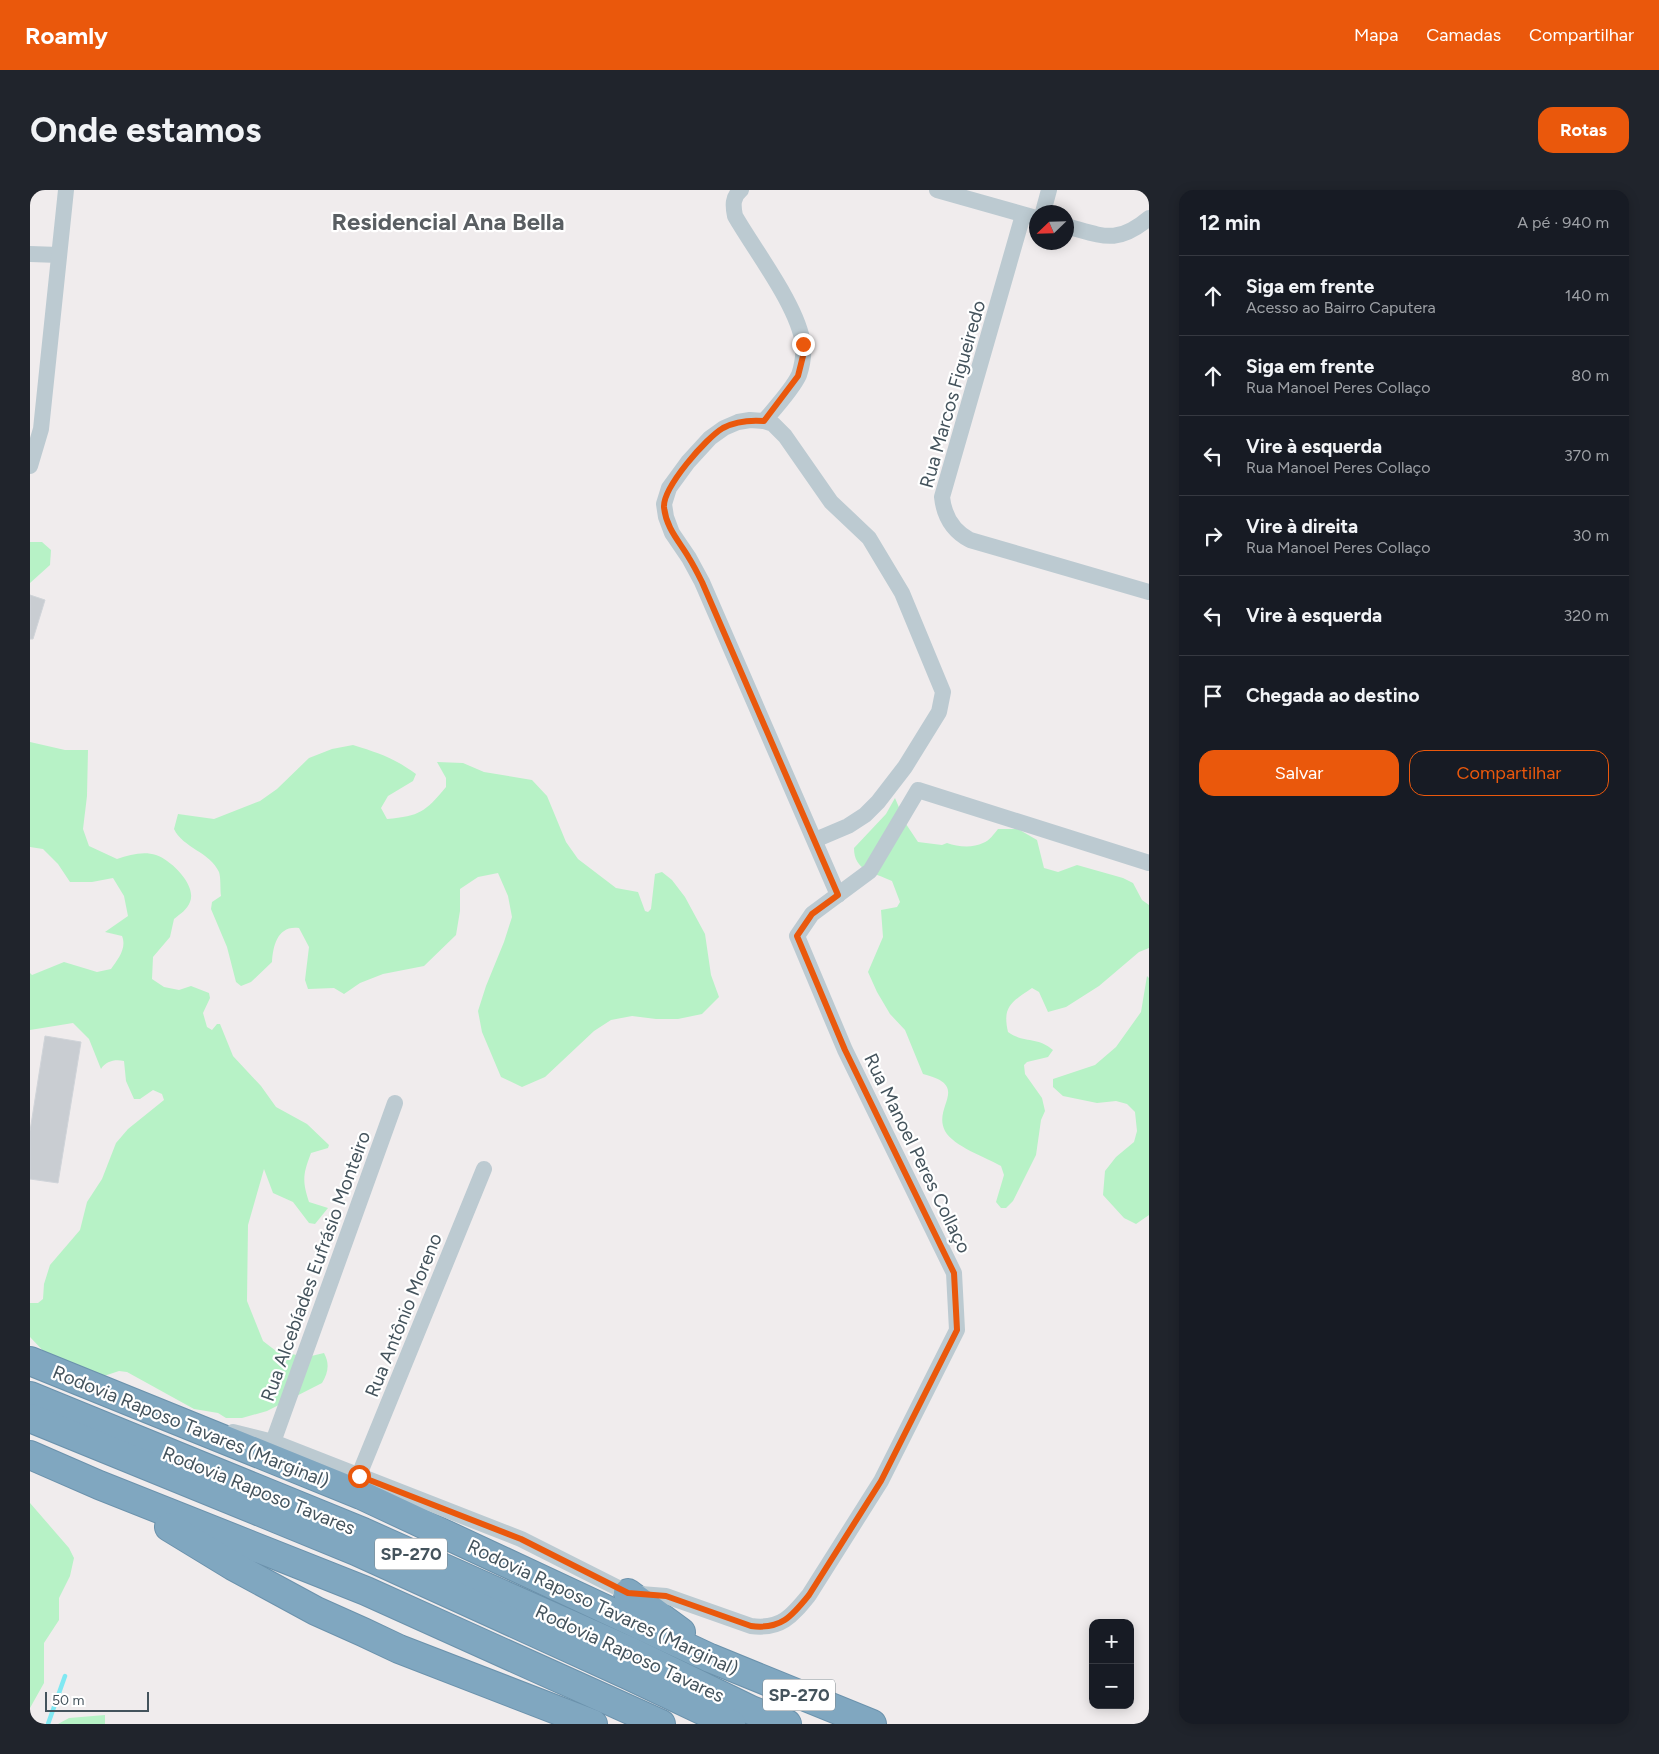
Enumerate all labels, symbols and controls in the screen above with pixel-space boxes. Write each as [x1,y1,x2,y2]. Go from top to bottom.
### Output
text: Roamly [25,21,108,50]
text: Mapa [1354,24,1398,46]
text: Camadas [1426,24,1501,46]
text: Compartilhar [1529,24,1634,46]
button: Rotas [1538,107,1629,153]
text: Onde estamos [30,109,261,151]
north arrow [1029,205,1074,250]
district label: Residencial Ana Bella [331,207,565,236]
text: 12 min [1199,210,1261,235]
text: A pé · 940 m [1517,213,1609,232]
text: Siga em frente [1246,275,1374,298]
icon: ahead [1199,282,1227,310]
text: 140 m [1565,286,1609,305]
street label: Rua Marcos Figueiredo [915,298,990,491]
text: Acesso ao Bairro Caputera [1246,298,1436,317]
route end [792,333,815,356]
text: Siga em frente [1246,355,1374,378]
icon: ahead [1199,362,1227,390]
text: 80 m [1571,366,1609,385]
text: Rua Manoel Peres Collaço [1246,378,1431,397]
text: Vire à esquerda [1246,435,1382,458]
icon: left [1199,442,1227,470]
text: 370 m [1564,446,1609,465]
text: Rua Manoel Peres Collaço [1246,458,1431,477]
text: Vire à direita [1246,515,1358,538]
icon: right [1199,522,1227,550]
text: 30 m [1572,526,1609,545]
text: Rua Manoel Peres Collaço [1246,538,1431,557]
icon: left [1199,602,1227,630]
text: Vire à esquerda [1246,604,1382,627]
text: 320 m [1564,606,1609,625]
icon: arrive [1199,682,1227,710]
text: Chegada ao destino [1246,684,1419,707]
button: Salvar [1199,750,1399,796]
button: Compartilhar [1409,750,1609,796]
street label: Rua Manoel Peres Collaço [859,1050,976,1257]
street label: Rua Alcebíades Eufrásio Monteiro [256,1128,375,1404]
street label: Rua Antônio Moreno [360,1230,447,1401]
street label: Rodovia Raposo Tavares (Marginal) [49,1360,333,1492]
street label: Rodovia Raposo Tavares [159,1441,359,1539]
route start [348,1465,371,1488]
street label: Rodovia Raposo Tavares (Marginal) [464,1534,742,1680]
road number: SP-270 [375,1538,447,1570]
street label: Rodovia Raposo Tavares [532,1599,728,1707]
map controls [1089,1619,1134,1709]
button: + [1089,1619,1134,1664]
button: − [1089,1664,1134,1709]
road number: SP-270 [763,1680,835,1710]
scale bar [45,1689,149,1712]
text: 50 m [52,1692,84,1709]

